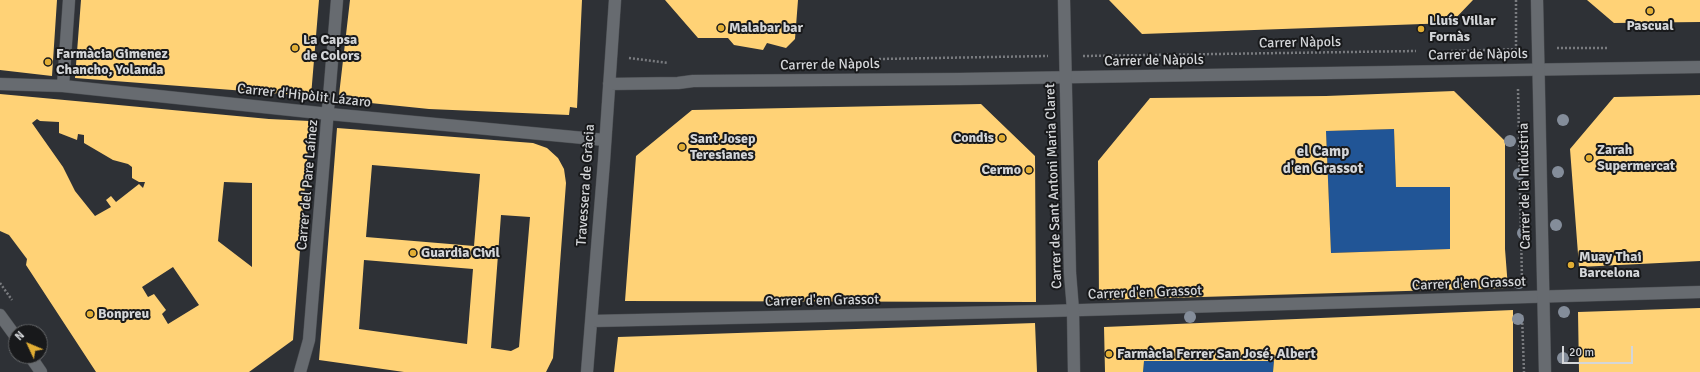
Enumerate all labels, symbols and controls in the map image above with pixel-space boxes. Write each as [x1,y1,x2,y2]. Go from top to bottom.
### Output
marker: Pascual [1645,6,1655,16]
place label: Lluís Villar Fornàs [1429,13,1496,46]
place label: Pascual [1626,18,1674,34]
place label: Malabar bar [729,20,803,36]
marker: Malabar bar [716,23,726,33]
marker: Lluís Villar Fornàs [1416,24,1426,34]
place label: La Capsa de Colors [303,32,360,64]
street label: Carrer Nàpols [1259,34,1341,52]
marker: La Capsa de Colors [290,43,300,53]
place label: Farmàcia Gimenez Chancho, Yolanda [56,46,168,78]
street label: Carrer de Nàpols [1428,46,1528,64]
street label: Carrer de Nàpols [1104,52,1204,70]
street label: Carrer de Nàpols [780,56,880,74]
marker: Farmàcia Gimenez Chancho, Yolanda [43,57,53,67]
street label: Carrer d'Hipòlit Lázaro [236,81,372,111]
street label: Carrer de Sant Antoni Maria Claret [1042,83,1066,289]
street label: Carrer del Pare Laínez [294,119,322,251]
street label: Carrer de la Indústria [1515,123,1535,249]
street label: Travessera de Gràcia [573,124,599,246]
place label: Condis [953,130,994,146]
place label: Sant Josep Teresianes [690,131,756,164]
marker: Condis [997,133,1007,143]
marker: Sant Josep Teresianes [677,142,687,152]
place label: Zarah Supermercat [1597,142,1675,174]
district label: el Camp d'en Grassot [1283,143,1363,178]
marker: Zarah Supermercat [1584,153,1594,163]
place label: Cermo [981,162,1021,178]
marker: Cermo [1024,165,1034,175]
place label: Guardia Civil [421,245,500,261]
marker: Guardia Civil [408,248,418,258]
place label: Muay Thai Barcelona [1579,249,1642,282]
marker: Muay Thai Barcelona [1566,260,1576,270]
street label: Carrer d'en Grassot [1412,274,1526,294]
street label: Carrer d'en Grassot [1088,283,1202,303]
street label: Carrer d'en Grassot [765,292,879,310]
place label: Bonpreu [98,306,149,322]
marker: Bonpreu [85,309,95,319]
north arrow [8,324,48,364]
text: N [12,329,27,343]
scale bar [1564,338,1635,364]
text: 20 m [1569,345,1594,360]
place label: Farmàcia Ferrer San José, Albert [1117,346,1316,362]
marker: Farmàcia Ferrer San José, Albert [1104,349,1114,359]

